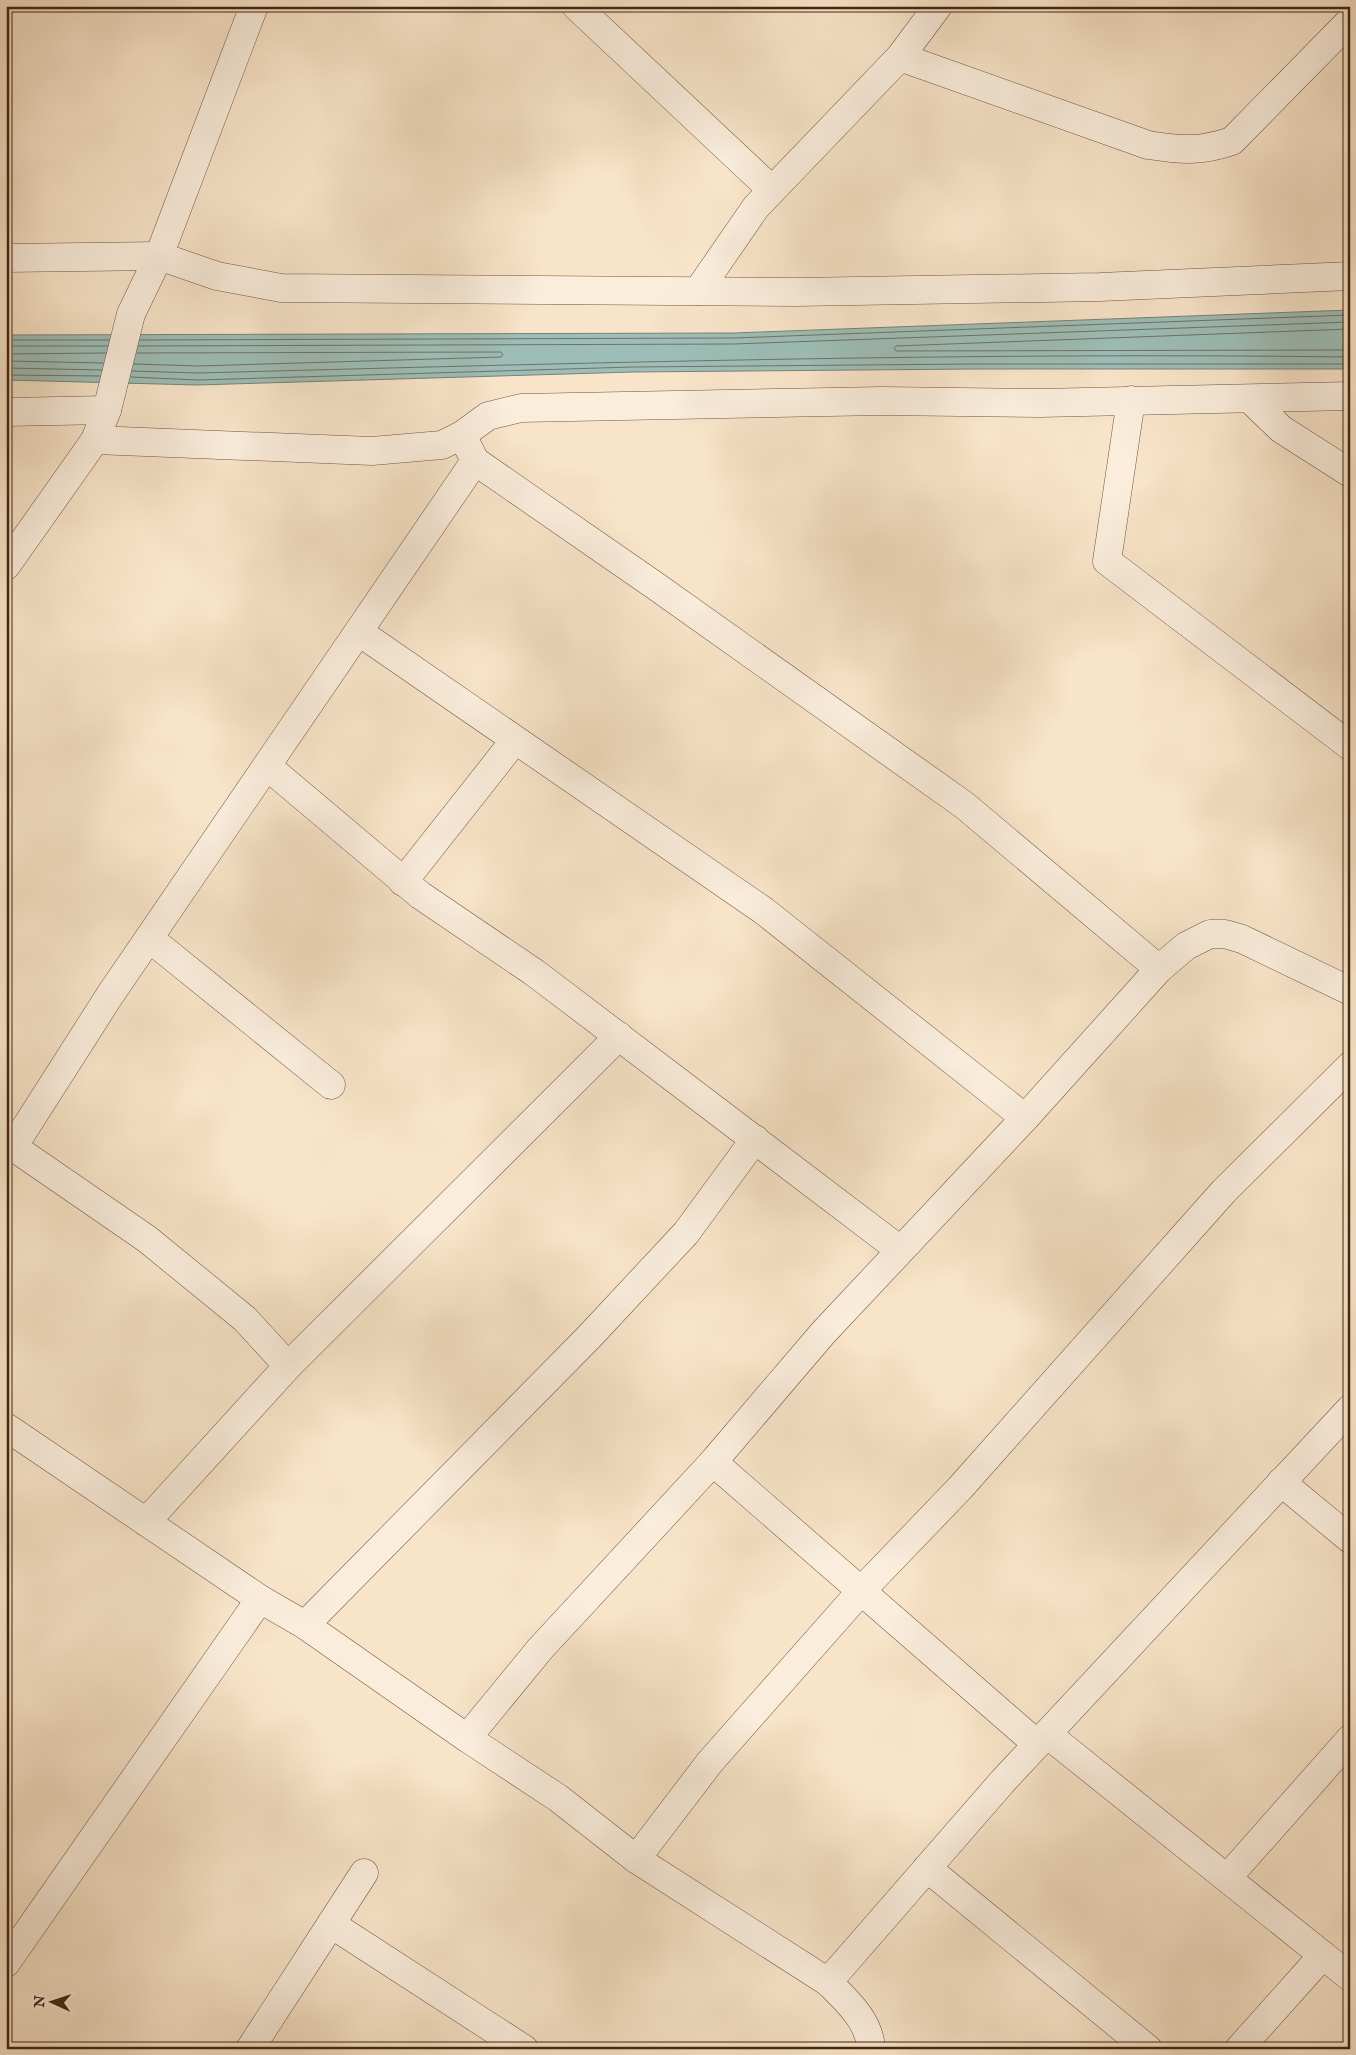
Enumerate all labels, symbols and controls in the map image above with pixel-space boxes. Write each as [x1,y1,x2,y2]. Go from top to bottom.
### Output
north arrow [28,1978,78,2028]
text: N [31,1995,49,2009]

